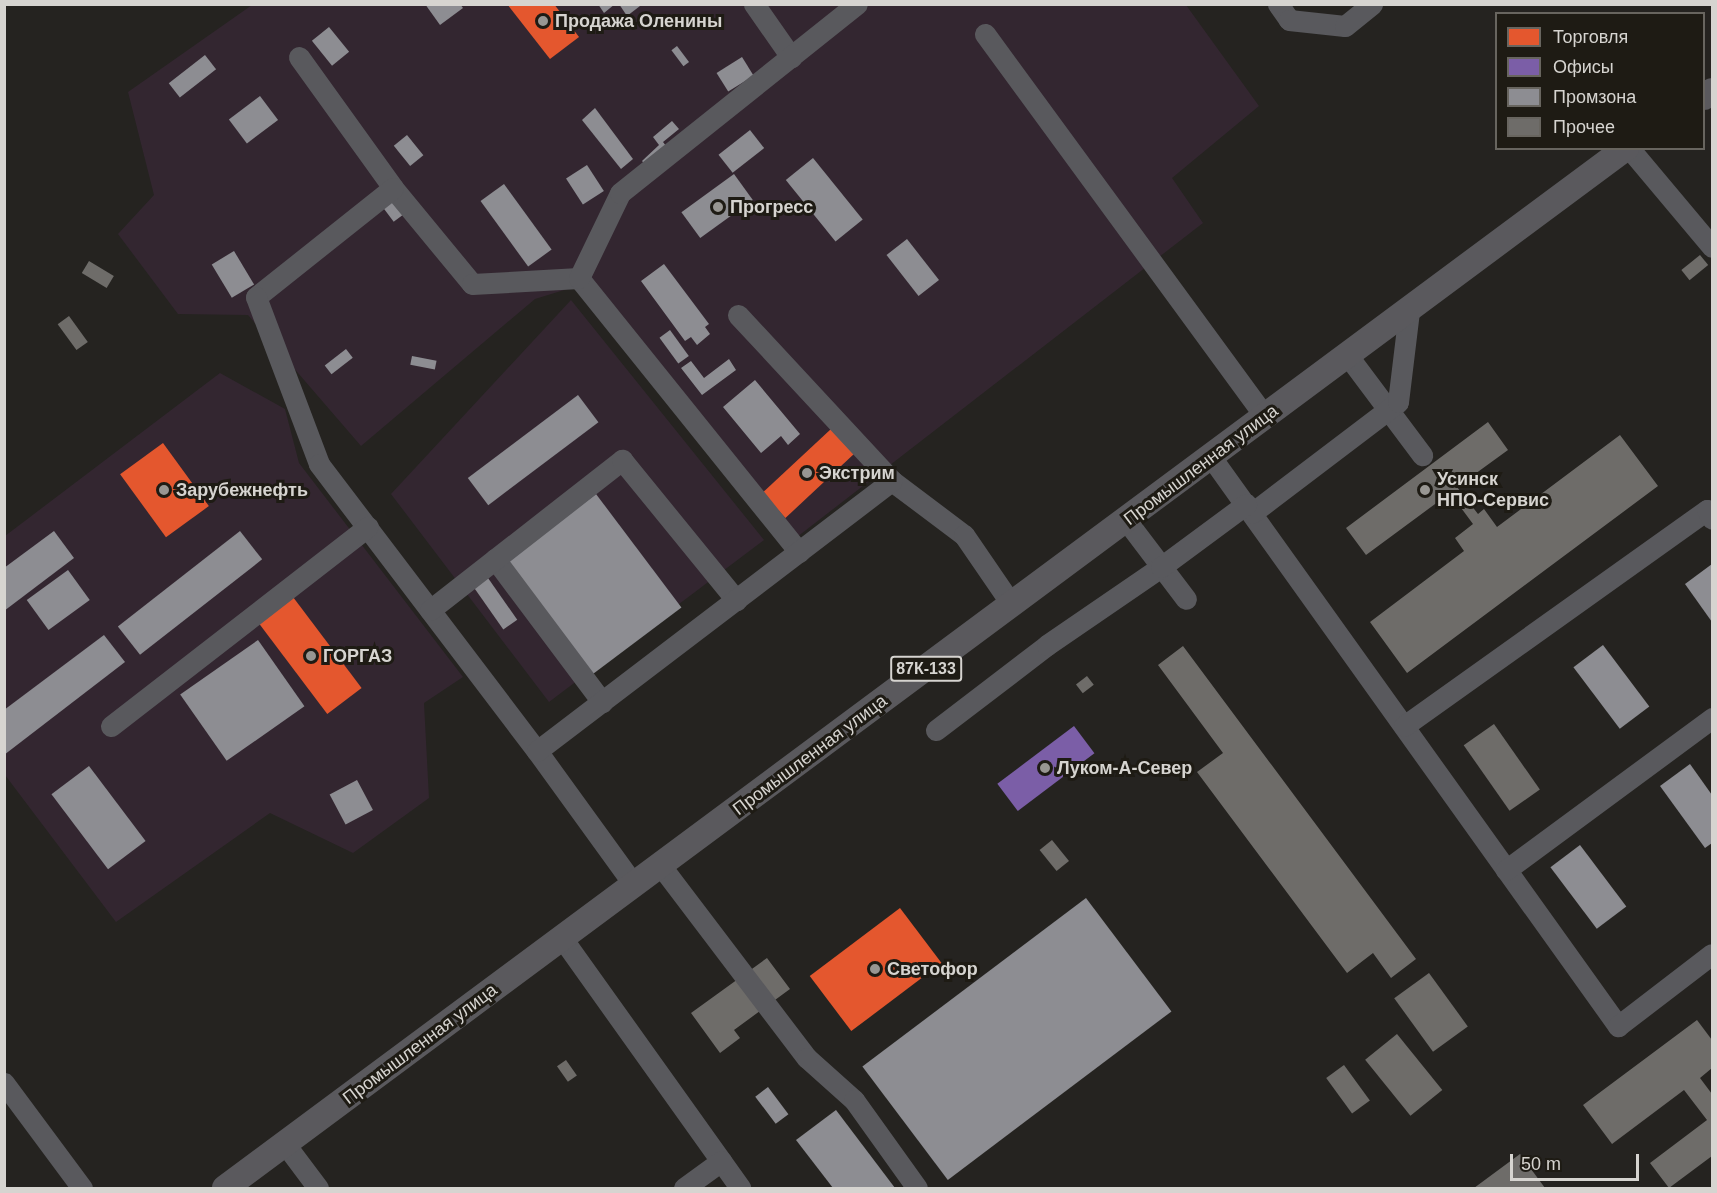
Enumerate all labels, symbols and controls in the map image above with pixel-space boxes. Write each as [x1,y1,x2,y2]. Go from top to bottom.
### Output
place label: Продажа Оленины [555,10,722,32]
legend [1495,12,1705,150]
marker: Продажа Оленины [536,14,550,28]
text: Торговля [1553,27,1628,47]
text: Офисы [1553,57,1614,77]
text: Промзона [1553,87,1636,107]
text: Прочее [1553,117,1615,137]
place label: Прогресс [730,196,813,218]
marker: Прогресс [711,200,725,214]
street label: Промышленная улица [1120,400,1282,530]
place label: Экстрим [819,462,895,484]
marker: Экстрим [800,466,814,480]
place label: Усинск НПО-Сервис [1437,469,1549,512]
place label: Зарубежнефть [176,479,308,501]
marker: Зарубежнефть [157,483,171,497]
marker: Усинск НПО-Сервис [1418,483,1432,497]
place label: ГОРГАЗ [323,645,392,667]
marker: ГОРГАЗ [304,649,318,663]
road number: 87К-133 [890,656,962,682]
street label: Промышленная улица [729,690,891,820]
place label: Луком-А-Север [1057,757,1192,779]
marker: Луком-А-Север [1038,761,1052,775]
place label: Светофор [887,958,978,980]
marker: Светофор [868,962,882,976]
street label: Промышленная улица [339,979,501,1109]
scale bar [1513,1142,1642,1180]
text: 50 m [1521,1154,1561,1174]

